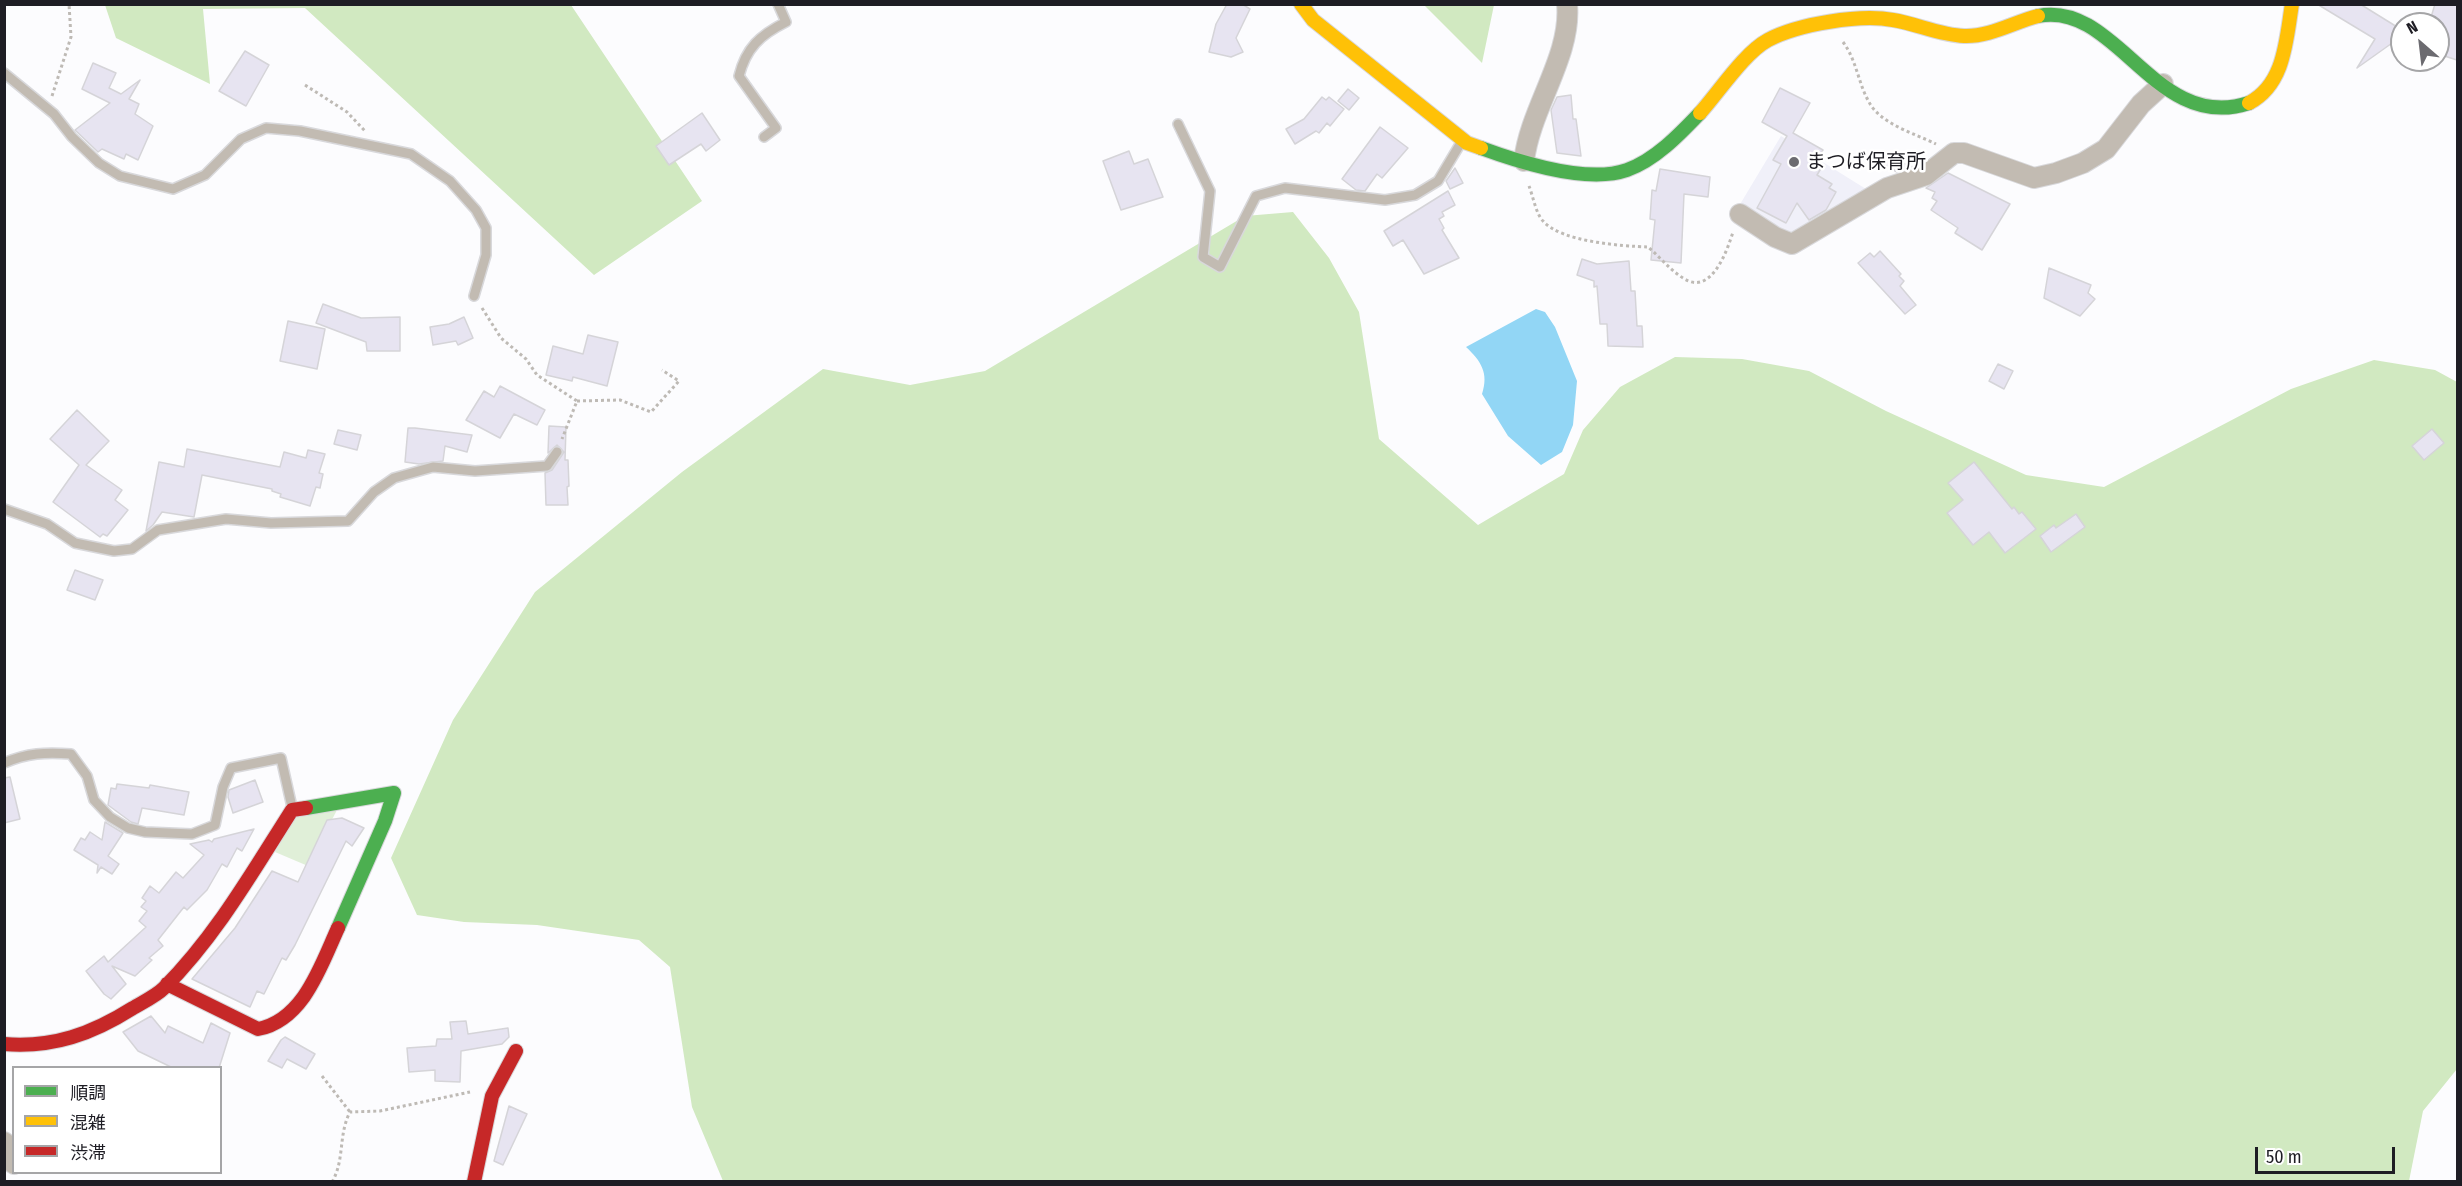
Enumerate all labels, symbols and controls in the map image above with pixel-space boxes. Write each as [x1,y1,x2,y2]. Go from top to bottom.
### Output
north arrow [2390,12,2450,72]
text: N [2404,17,2421,38]
place label: まつば保育所 [1806,150,1926,174]
marker: まつば保育所 [1787,155,1801,169]
legend [12,1066,222,1174]
text: 順調 [70,1082,106,1104]
text: 混雑 [70,1112,106,1134]
scale bar [2258,1135,2398,1173]
text: 渋滞 [70,1142,106,1164]
text: 50 m [2266,1146,2302,1168]

